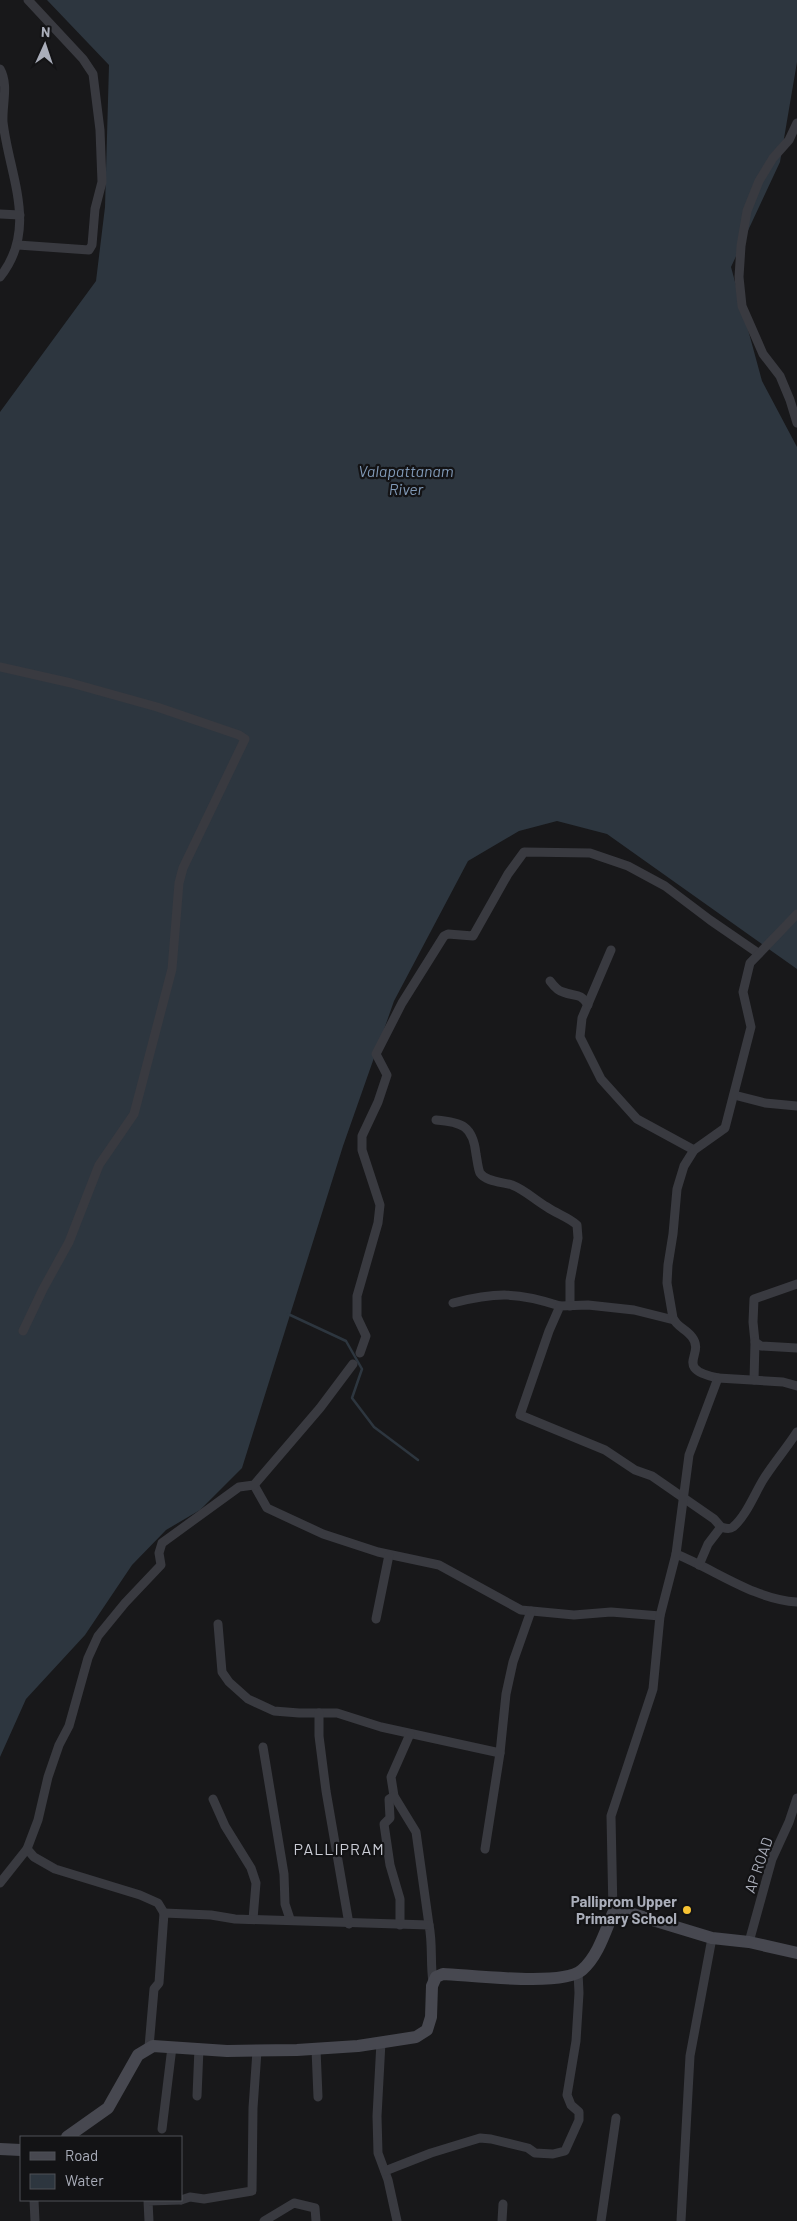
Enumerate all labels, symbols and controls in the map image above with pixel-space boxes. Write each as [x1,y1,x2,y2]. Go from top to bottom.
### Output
north arrow [20,20,70,70]
text: N [41,23,51,40]
water label: Valapattanam River [358,461,454,498]
street label: AP ROAD [740,1835,776,1895]
district label: PALLIPRAM [293,1839,385,1858]
place label: Palliprom Upper Primary School [571,1892,677,1927]
marker: Palliprom Upper Primary School [681,1904,693,1916]
legend [20,2136,182,2201]
text: Road [65,2146,98,2164]
text: Water [65,2171,104,2189]

